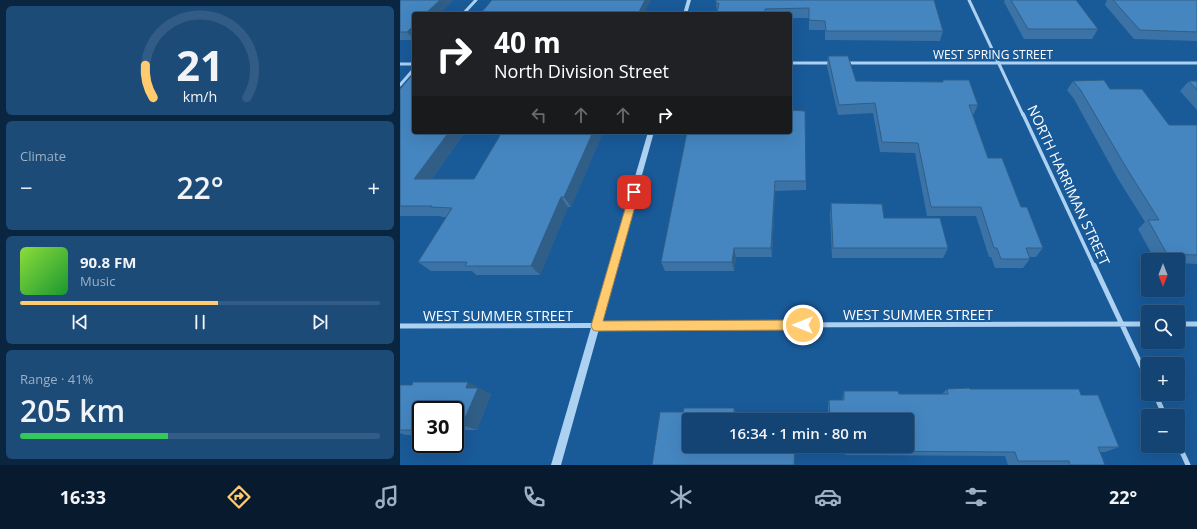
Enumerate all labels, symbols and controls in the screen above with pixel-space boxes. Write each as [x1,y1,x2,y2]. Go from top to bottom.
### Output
text: 40 m [494,23,561,61]
icon: right [428,28,480,80]
text: 21 [176,37,224,93]
street label: WEST SPRING STREET [933,46,1053,63]
text: North Division Street [494,59,669,83]
text: km/h [183,87,217,106]
street label: NORTH HARRIMAN STREET [1023,102,1115,269]
icon: left [528,104,550,126]
icon: ahead [570,104,592,126]
icon: ahead [612,104,634,126]
icon: right [654,104,676,126]
text: Climate [20,147,66,165]
text: 22° [176,167,224,208]
text: − [20,172,33,202]
text: + [367,172,380,202]
pin [617,175,651,209]
icon: arrive [623,181,645,203]
text: 90.8 FM [80,252,136,272]
north arrow [1141,253,1185,297]
map controls [1141,253,1185,453]
text: Music [80,272,115,290]
position arrow [782,304,824,346]
street label: WEST SUMMER STREET [843,305,993,324]
button: search [1141,305,1185,349]
street label: WEST SUMMER STREET [423,306,573,325]
icon: previous [69,311,91,333]
icon: pause [189,311,211,333]
icon: next [309,311,331,333]
button: + [1141,357,1185,401]
text: Range · 41% [20,370,93,388]
text: 205 km [20,390,125,431]
speed limit sign: 30 [412,401,464,453]
button: − [1141,409,1185,453]
text: 16:34 · 1 min · 80 m [729,423,867,443]
icon: directions [225,483,253,511]
icon: music [373,483,401,511]
icon: phone [520,483,548,511]
icon: climate [667,483,695,511]
icon: car [814,483,842,511]
icon: filters [962,483,990,511]
text: 16:33 [60,485,106,509]
text: 22° [1109,485,1137,509]

